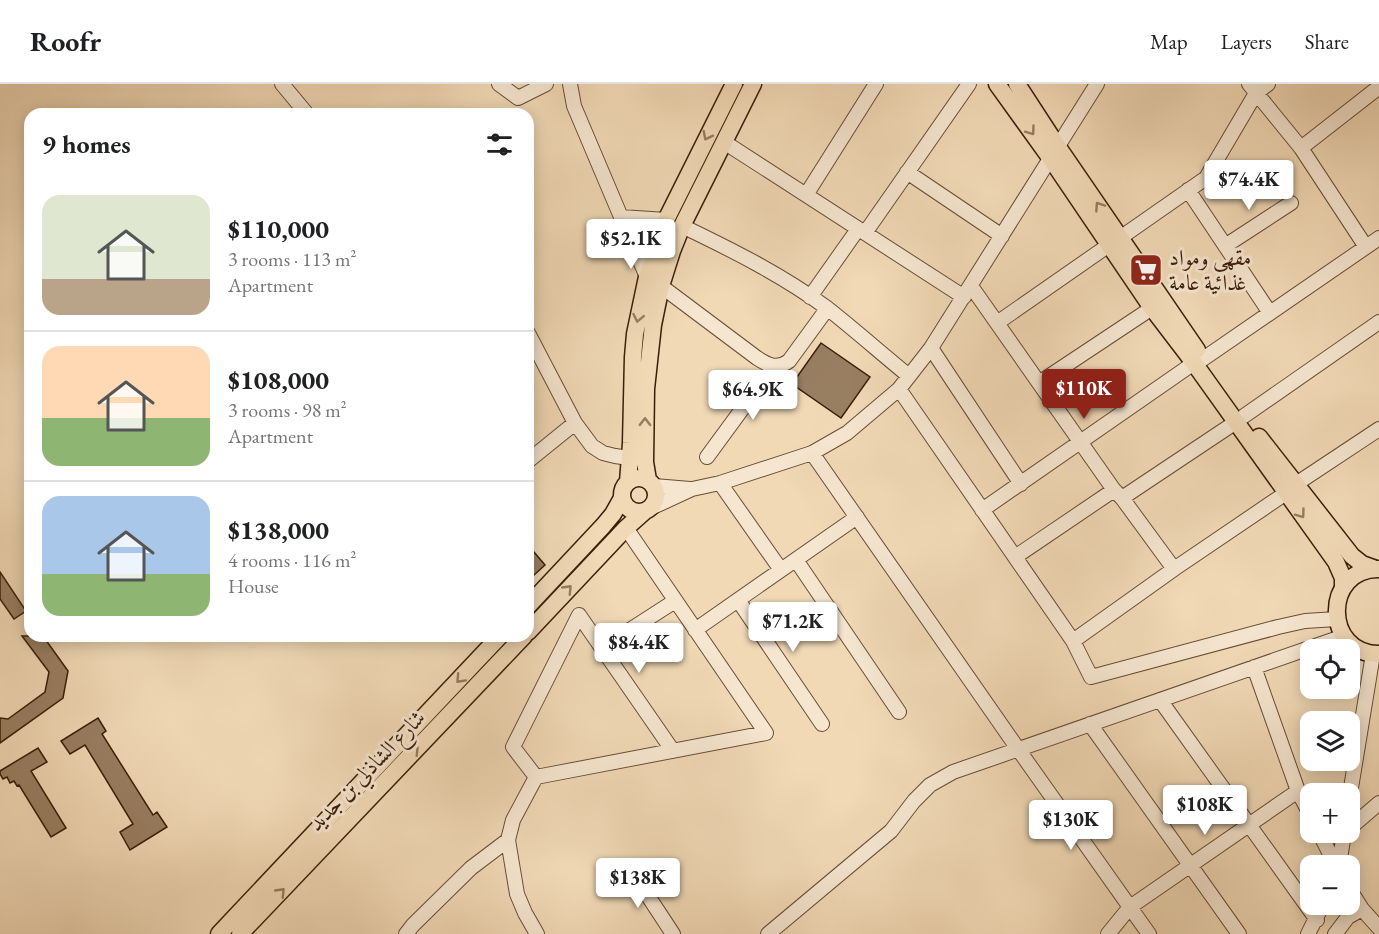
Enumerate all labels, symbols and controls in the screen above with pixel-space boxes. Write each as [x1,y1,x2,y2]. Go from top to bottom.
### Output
text: Roofr [30,23,101,59]
text: Map [1150,28,1188,55]
text: Layers [1221,28,1272,55]
text: Share [1305,28,1349,55]
one-way arrow [1024,125,1035,136]
text: 9 homes [42,127,131,161]
icon: filters [483,128,516,161]
one-way arrow [703,130,714,141]
pin: $74.4K [1200,160,1298,211]
text: $74.4K [1218,166,1280,192]
one-way arrow [1094,202,1106,212]
text: $110,000 [228,212,329,246]
icon: home [90,219,162,291]
pin: $52.1K [582,219,680,270]
text: $52.1K [600,225,662,251]
place label: مقهى ومواد غذائية عامة [1169,243,1251,297]
text: 3 rooms · 113 m² [228,246,356,272]
supermarket icon: مقهى ومواد غذائية عامة [1128,252,1164,288]
text: Apartment [228,272,313,298]
one-way arrow [632,312,645,322]
text: $108,000 [228,363,329,397]
pin: $110K [1042,369,1126,420]
icon: home [90,370,162,442]
pin: $64.9K [704,370,802,421]
text: $110K [1056,375,1112,401]
text: $64.9K [722,376,784,402]
text: 3 rooms · 98 m² [228,397,347,423]
one-way arrow [639,418,651,427]
text: Apartment [228,423,313,449]
one-way arrow [1294,507,1305,518]
text: $138,000 [228,513,329,547]
icon: home [90,520,162,592]
text: 4 rooms · 116 m² [228,547,356,573]
text: House [228,573,279,599]
one-way arrow [561,585,572,596]
pin: $71.2K [744,602,842,653]
text: $71.2K [762,608,824,634]
pin: $84.4K [590,623,688,674]
text: $84.4K [608,629,670,655]
map controls [1300,639,1360,915]
button: locate [1300,639,1360,699]
one-way arrow [456,671,467,682]
street label: شارع الشاذلي بن جديد [301,704,434,840]
button: layers [1300,711,1360,771]
one-way arrow [408,747,419,757]
button: + [1300,783,1360,843]
pin: $108K [1163,785,1247,836]
text: $108K [1177,791,1233,817]
pin: $130K [1029,800,1113,851]
text: $130K [1043,806,1099,832]
button: − [1300,855,1360,915]
pin: $138K [596,858,680,909]
text: $138K [610,864,666,890]
one-way arrow [274,888,285,898]

